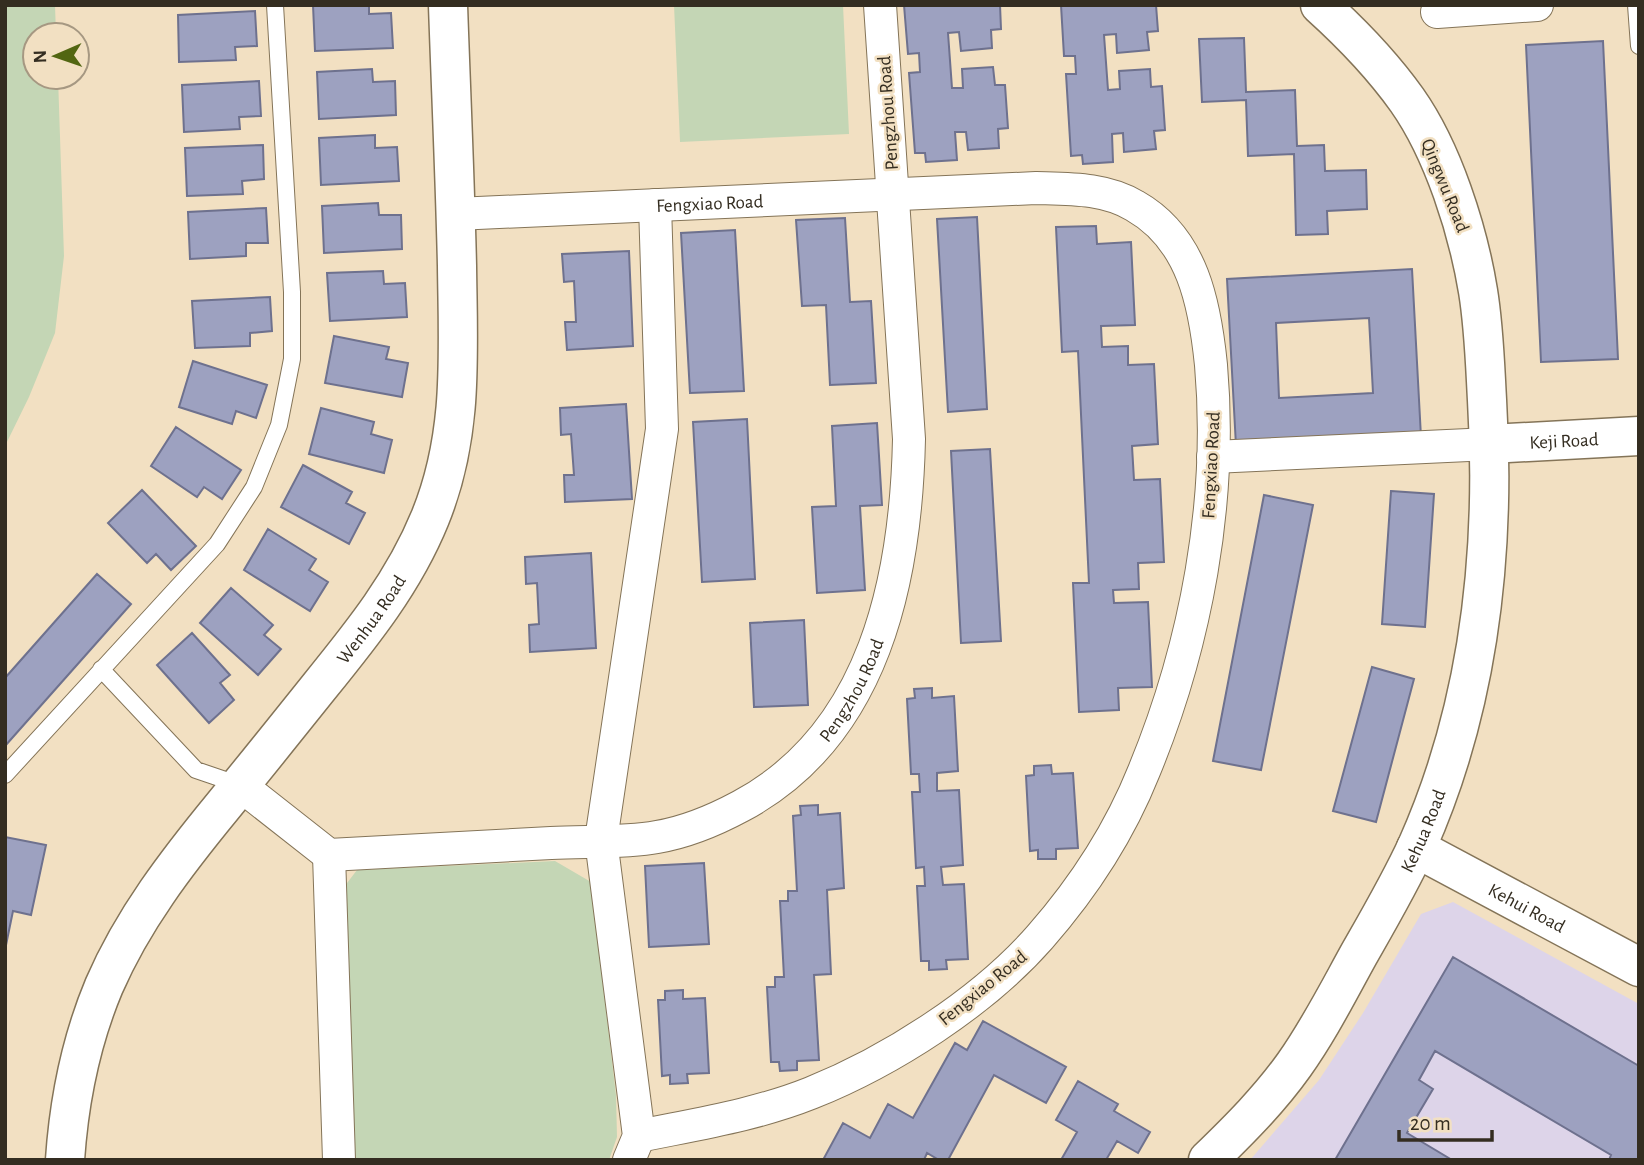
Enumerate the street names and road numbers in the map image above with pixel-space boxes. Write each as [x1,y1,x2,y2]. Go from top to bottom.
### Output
street label: Pengzhou Road [875,55,902,171]
street label: Qingwu Road [1417,136,1472,235]
street label: Fengxiao Road [656,192,764,216]
street label: Fengxiao Road [1199,411,1224,519]
street label: Keji Road [1529,430,1599,453]
street label: Wenhua Road [334,572,410,668]
street label: Pengzhou Road [816,636,888,746]
street label: Kehua Road [1398,787,1450,876]
street label: Kehui Road [1485,881,1568,937]
street label: Fengxiao Road [935,947,1031,1029]

